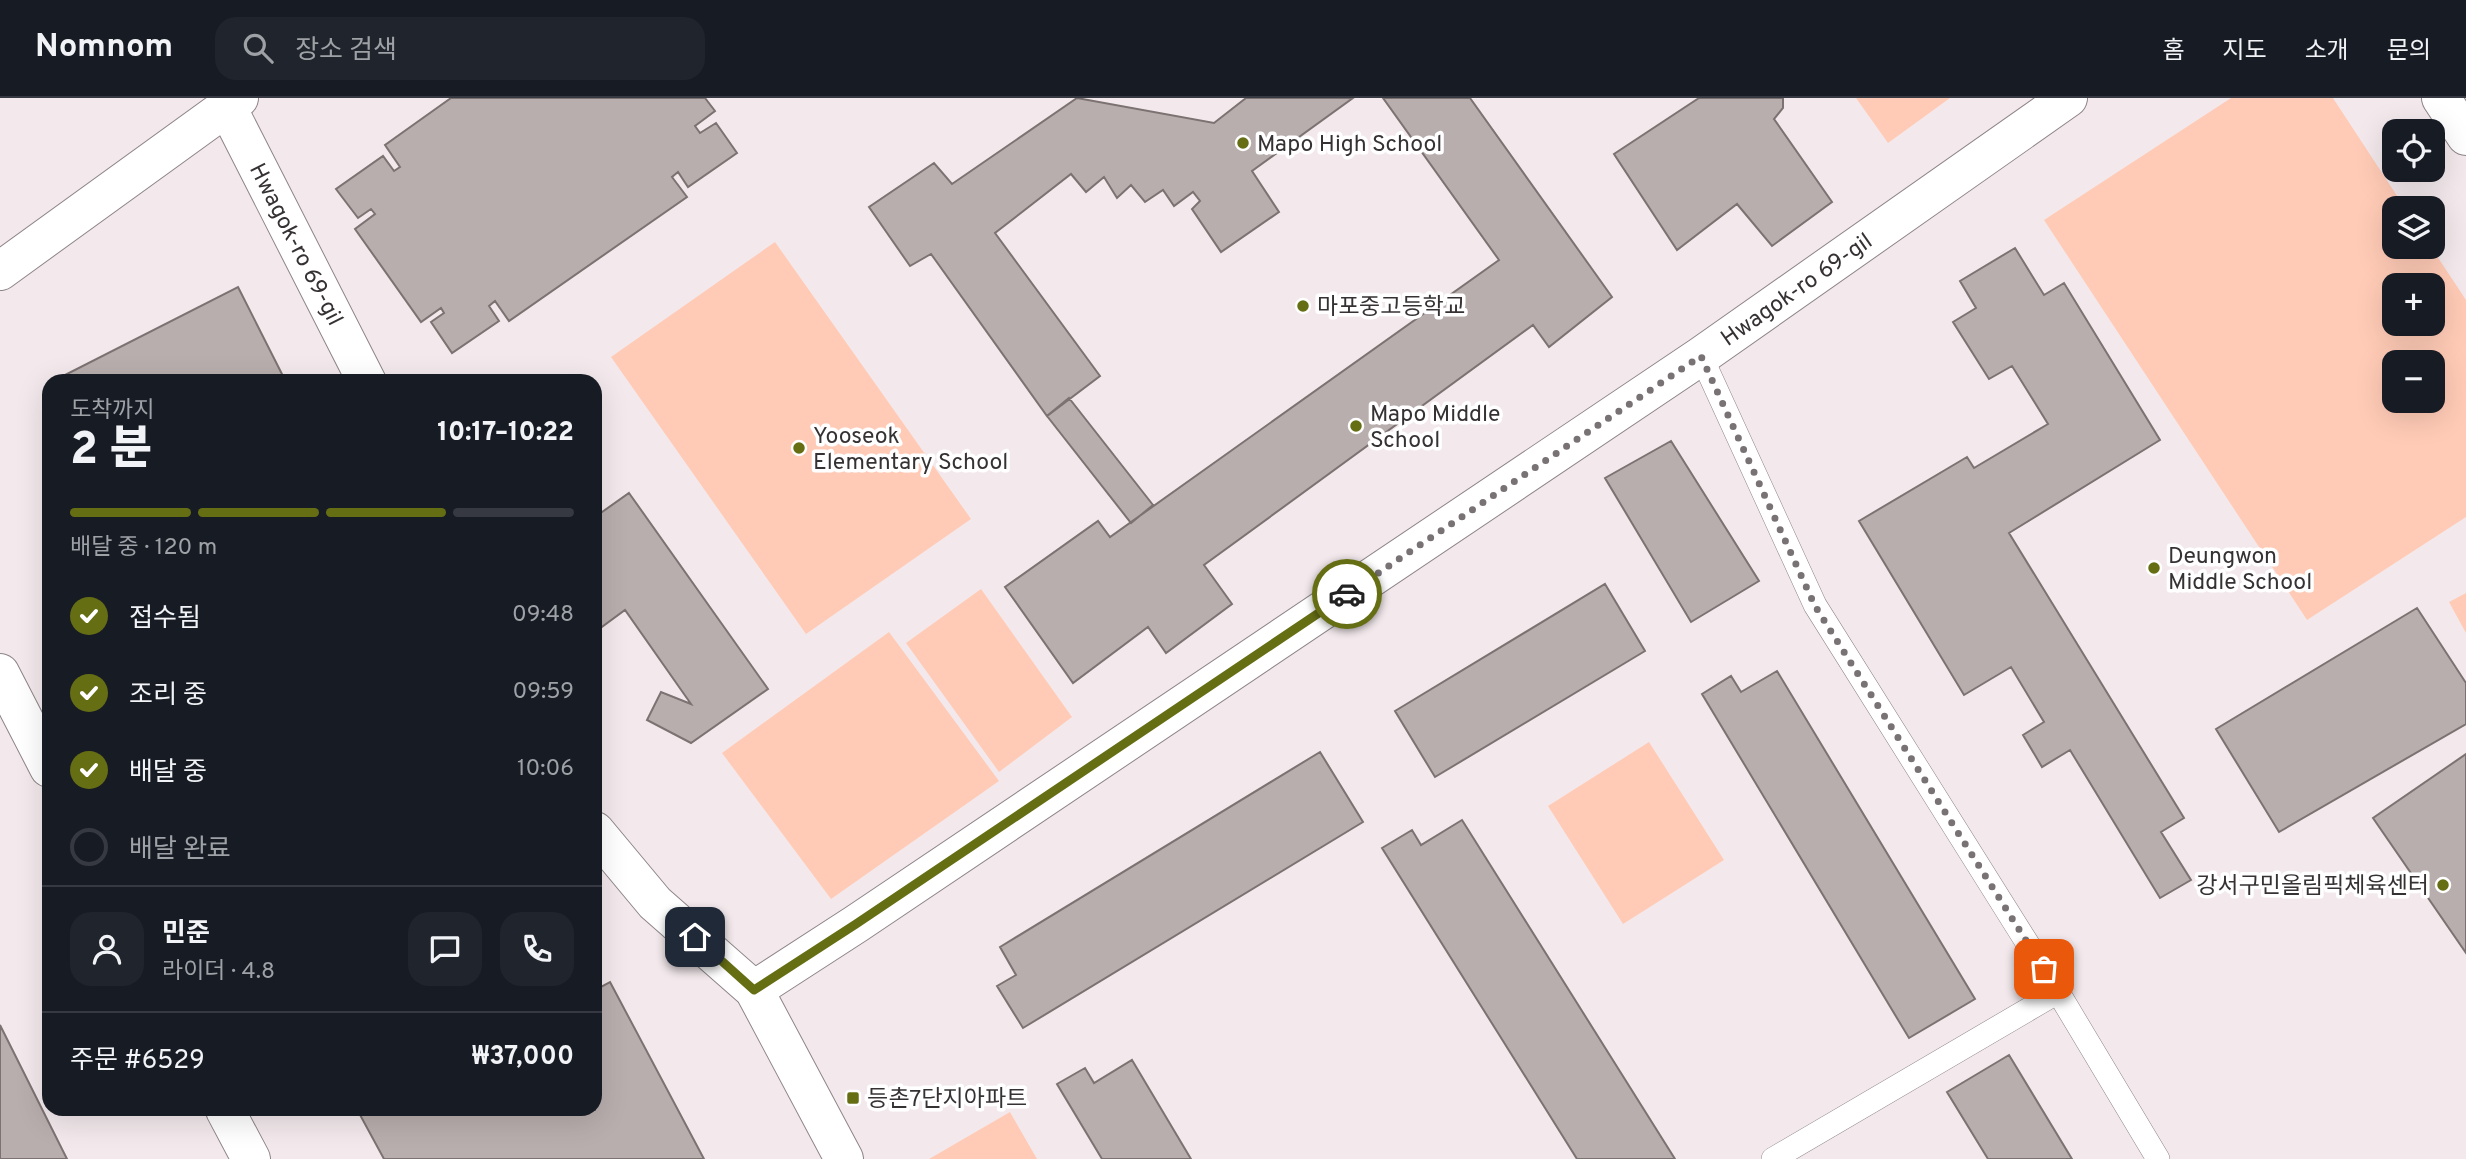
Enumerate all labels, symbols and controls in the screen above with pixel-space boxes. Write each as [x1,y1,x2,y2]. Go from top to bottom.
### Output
search box [215,17,705,80]
text: Nomnom [35,27,173,69]
icon: search [239,29,277,67]
text: 장소 검색 [295,35,397,68]
text: 홈 [2162,37,2184,67]
text: 지도 [2222,37,2267,67]
text: 소개 [2305,37,2349,67]
text: 문의 [2387,37,2431,67]
map controls [2382,119,2445,413]
button: locate [2382,119,2445,182]
place label: Mapo High School [1257,131,1442,160]
marker: Mapo High School [1235,135,1251,151]
street label: Hwagok-ro 69-gil [241,159,348,331]
button: layers [2382,196,2445,259]
street label: Hwagok-ro 69-gil [1716,228,1879,354]
button: + [2382,273,2445,336]
place label: 마포중고등학교 [1317,294,1465,323]
marker: 마포중고등학교 [1295,298,1311,314]
button: − [2382,350,2445,413]
text: 도착까지 [70,397,155,426]
place label: Mapo Middle School [1370,401,1500,456]
text: 10:17–10:22 [437,417,574,450]
marker: Mapo Middle School [1348,418,1364,434]
text: 2 분 [70,422,152,481]
place label: Yooseok Elementary School [813,423,1008,478]
marker: Yooseok Elementary School [791,440,807,456]
text: 배달 중 · 120 m [70,534,217,563]
place label: Deungwon Middle School [2168,543,2312,598]
courier [1312,559,1382,629]
marker: Deungwon Middle School [2146,560,2162,576]
icon: car [1328,575,1366,613]
icon: check [70,597,108,635]
text: 09:48 [512,601,574,630]
text: 접수됨 [129,603,201,636]
icon: check [70,674,108,712]
text: 09:59 [513,678,574,707]
text: 조리 중 [129,680,207,713]
icon: check [70,751,108,789]
text: 10:06 [517,755,574,784]
text: 배달 중 [129,757,207,790]
text: 배달 완료 [129,834,231,867]
place label: 강서구민올림픽체육센터 [2196,873,2429,902]
marker: 강서구민올림픽체육센터 [2435,877,2451,893]
pin [665,907,725,967]
button: person [70,912,144,986]
button: chat [408,912,482,986]
button: phone [500,912,574,986]
text: 민준 [162,918,210,951]
icon: home [676,918,714,956]
pin [2014,939,2074,999]
icon: bag [2025,950,2063,988]
text: 라이더 · 4.8 [162,958,275,987]
text: ₩37,000 [472,1041,574,1074]
text: 주문 #6529 [70,1045,205,1078]
place label: 등촌7단지아파트 [867,1086,1027,1115]
marker: 등촌7단지아파트 [845,1090,861,1106]

